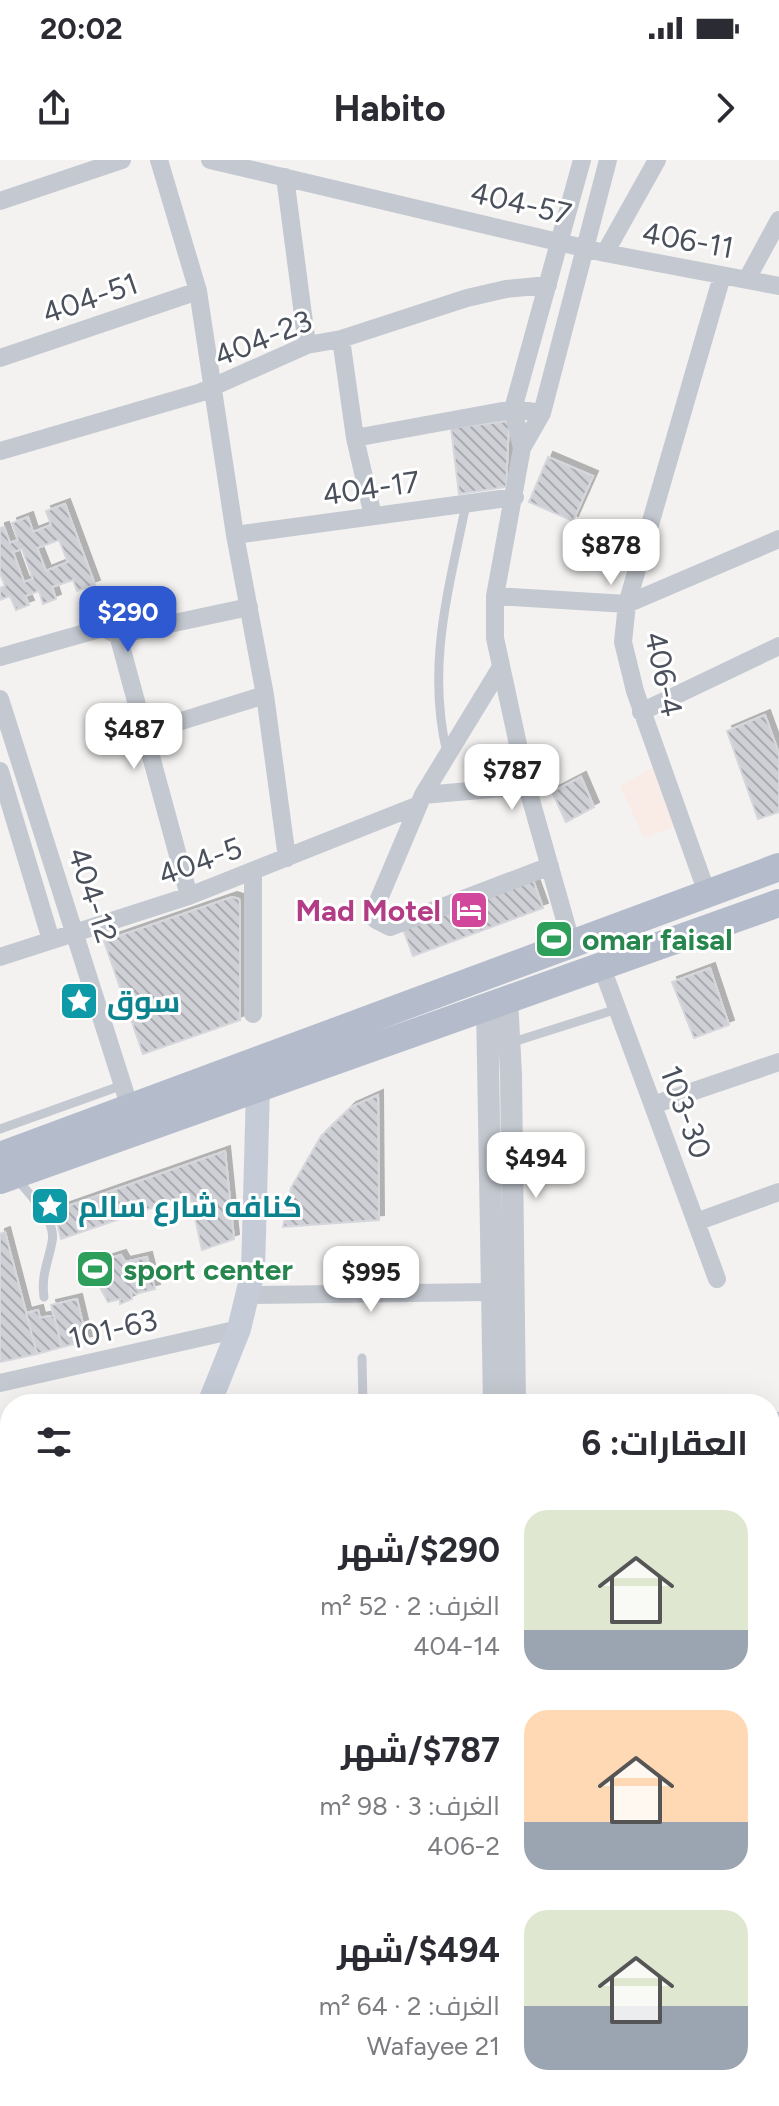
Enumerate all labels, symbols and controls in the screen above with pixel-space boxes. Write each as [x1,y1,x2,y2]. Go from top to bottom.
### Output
text: 20:02 [40,10,123,47]
icon: share [32,86,76,130]
icon: forward [703,86,747,130]
text: Habito [333,87,446,130]
street label: 404-57 [467,173,575,233]
street label: 406-11 [639,214,737,266]
street label: 404-51 [37,264,143,332]
street label: 404-23 [209,302,317,374]
street label: 404-17 [320,463,422,513]
pin: $878 [564,519,658,587]
text: $878 [581,529,641,561]
pin: $290 [81,586,175,654]
text: $290 [97,596,159,628]
street label: 406-4 [637,628,691,720]
pin: $487 [87,703,181,771]
text: $487 [103,713,165,745]
pin: $787 [465,744,559,812]
text: $787 [482,754,542,786]
street label: 404-5 [153,829,247,893]
street label: 404-12 [60,843,126,947]
hotel icon: Mad Motel [448,889,490,931]
place label: Mad Motel [295,892,441,929]
sports icon: omar faisal [533,918,575,960]
place label: omar faisal [582,921,733,958]
place icon: سوق [58,980,100,1022]
place label: سوق [107,983,180,1020]
street label: 103-30 [652,1061,720,1163]
pin: $494 [489,1132,583,1200]
text: $494 [505,1142,567,1174]
place icon: كنافه شارع سالم [29,1185,71,1227]
place label: كنافه شارع سالم [78,1188,302,1227]
pin: $995 [324,1246,418,1314]
sports icon: sport center [74,1248,116,1290]
place label: sport center [123,1251,293,1288]
text: $995 [341,1256,401,1288]
street label: 101-63 [65,1301,161,1357]
icon: filters [32,1420,76,1464]
text: العقارات: 6 [582,1423,748,1464]
text: $290/شهر [339,1530,500,1571]
icon: home [588,1542,684,1638]
text: الغرف: 2 · 52 m² [320,1590,500,1622]
text: 404-14 [413,1630,500,1662]
text: $787/شهر [341,1730,500,1771]
icon: home [588,1742,684,1838]
text: الغرف: 3 · 98 m² [319,1790,500,1822]
text: 406-2 [427,1830,500,1862]
text: $494/شهر [337,1930,500,1971]
icon: home [588,1942,684,2038]
text: الغرف: 2 · 64 m² [319,1990,500,2022]
text: Wafayee 21 [367,2030,500,2062]

